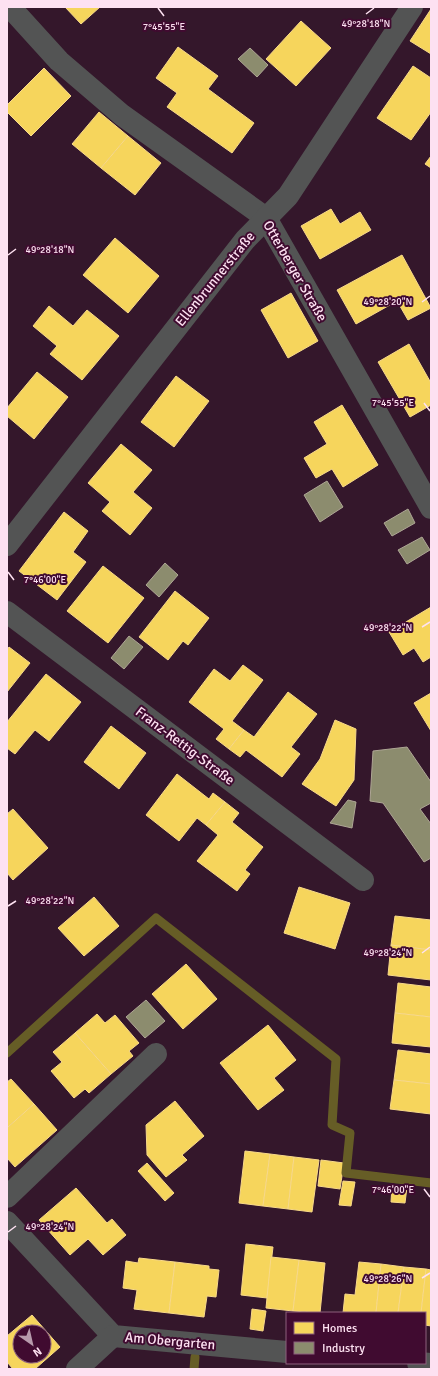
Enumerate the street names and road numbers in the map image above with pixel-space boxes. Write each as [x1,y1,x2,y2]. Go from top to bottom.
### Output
street label: Otterberger Straße [259,218,331,324]
street label: Ellenbrunnerstraße [172,228,258,330]
street label: Franz-Rettig-Straße [132,703,238,789]
street label: Am Obergarten [124,1329,216,1353]

